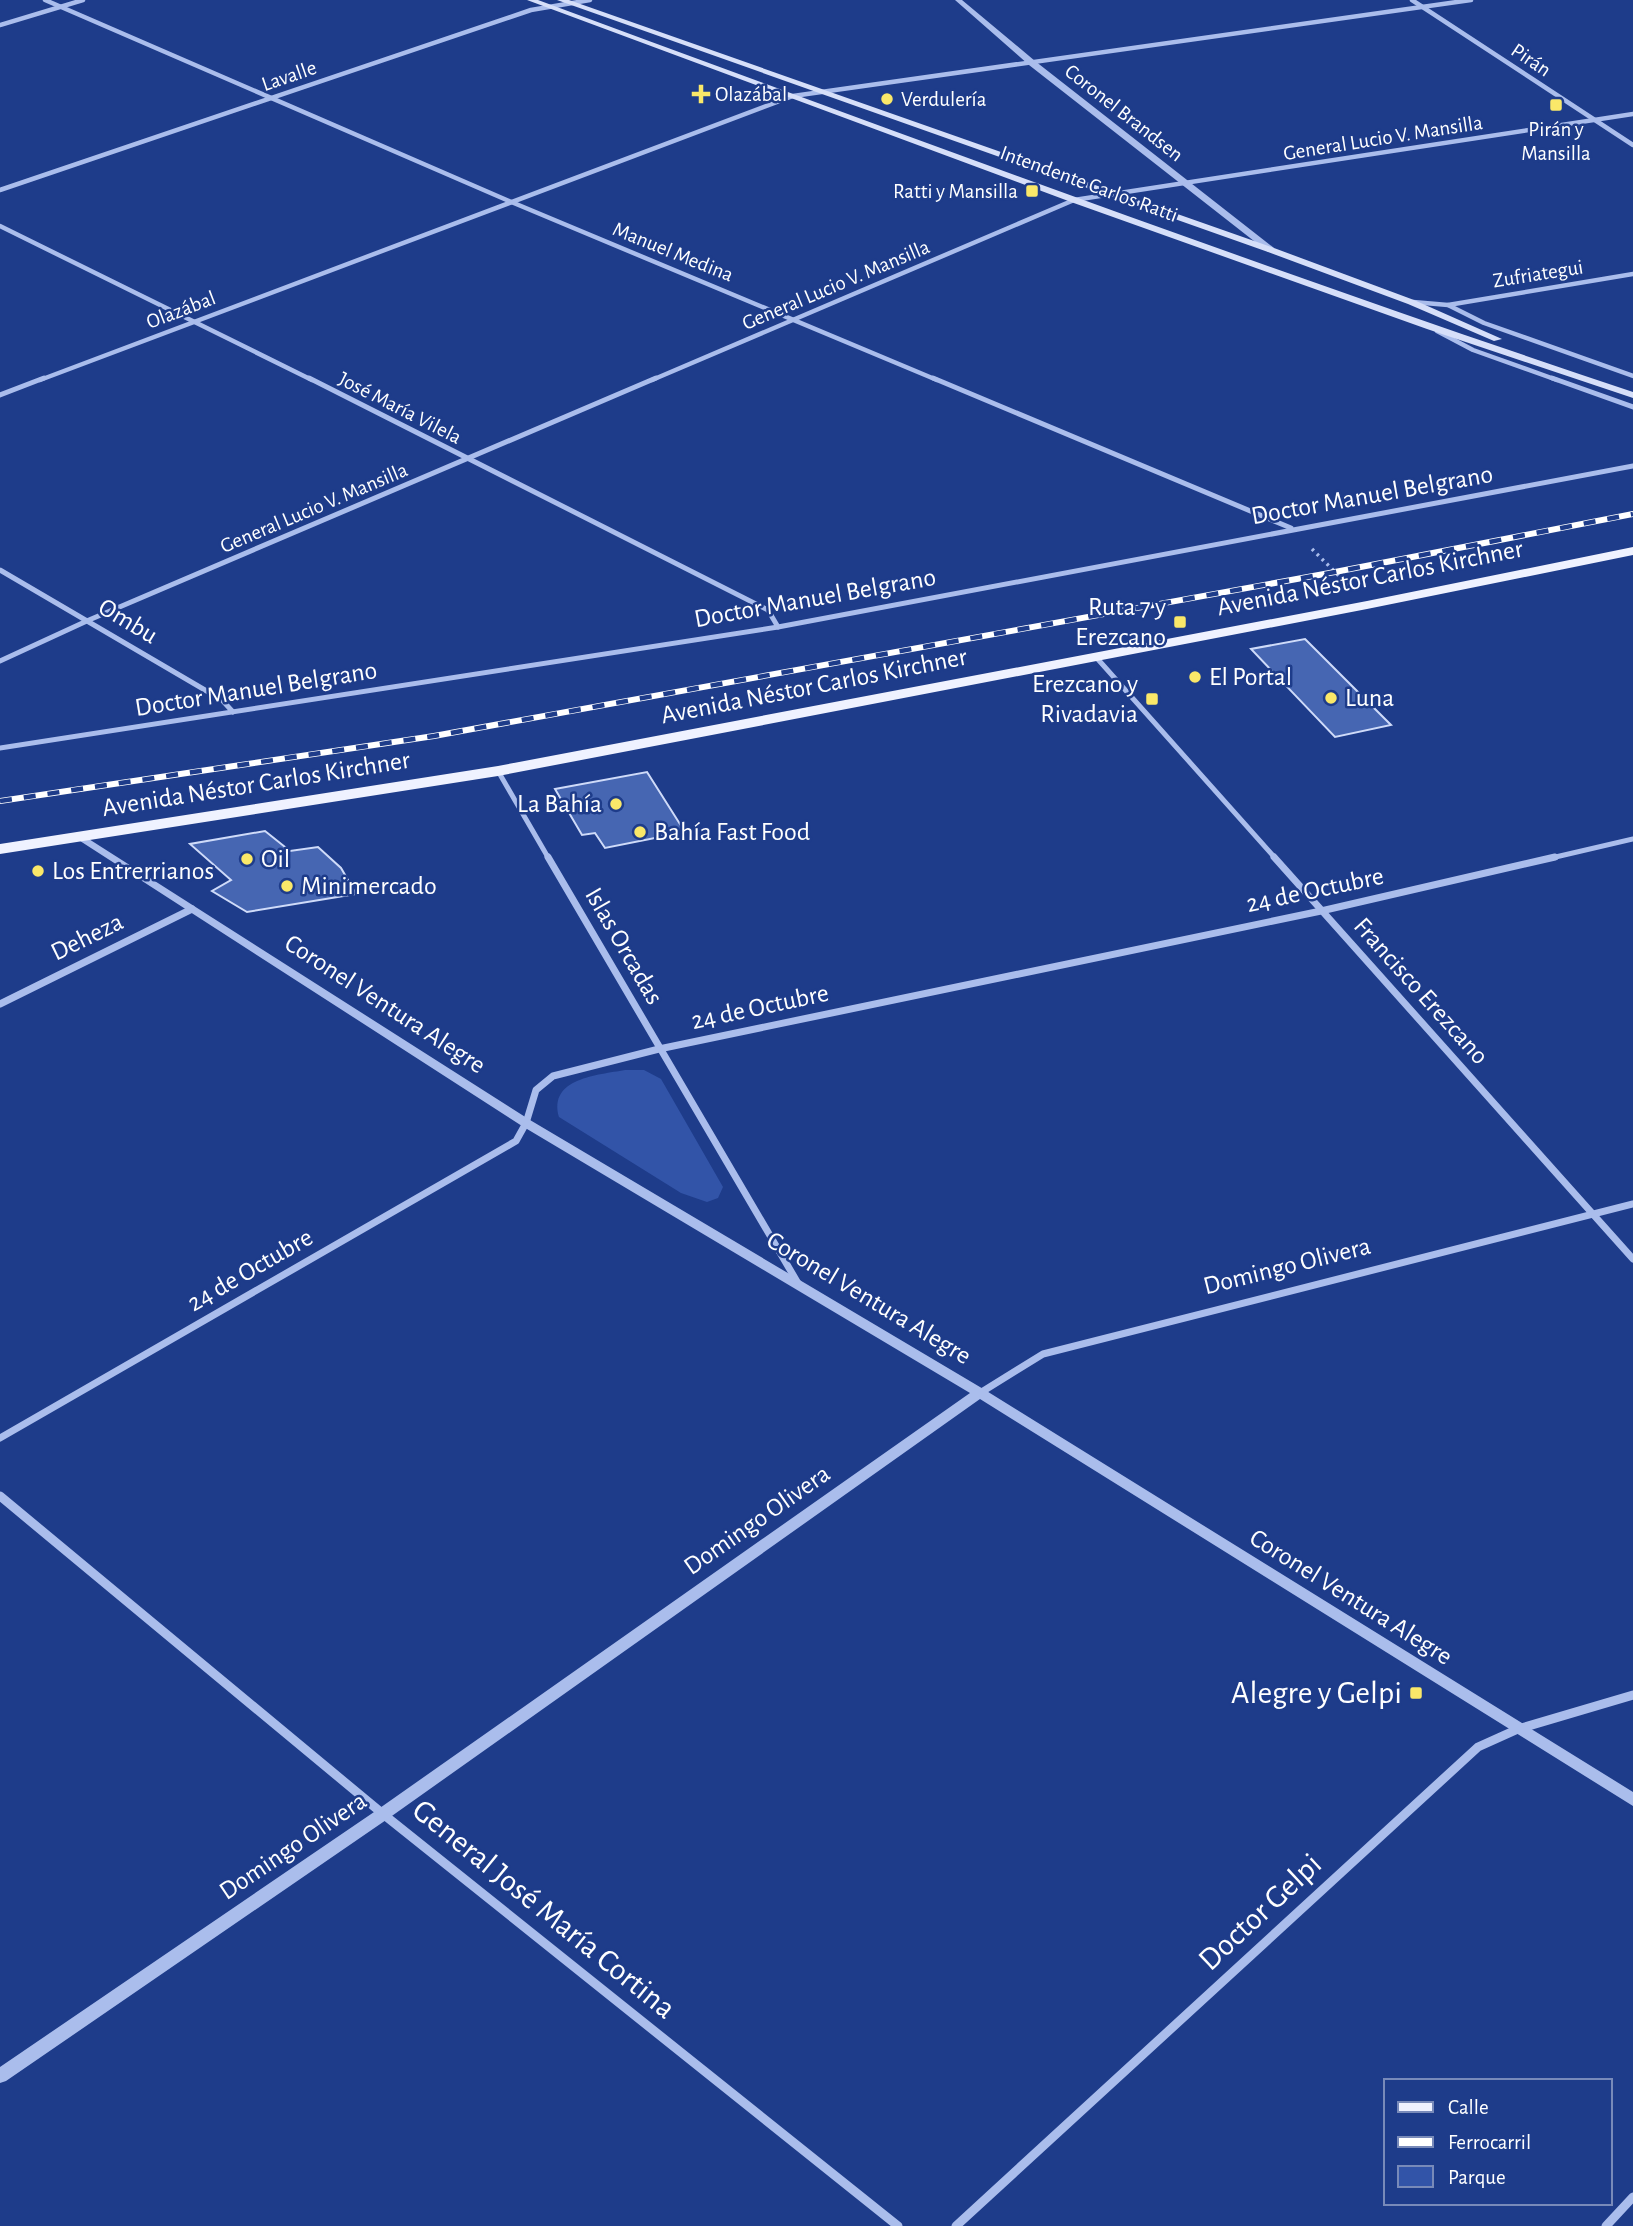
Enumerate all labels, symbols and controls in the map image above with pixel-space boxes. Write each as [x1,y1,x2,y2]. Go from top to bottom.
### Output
street label: Pirán [1507,39,1555,81]
street label: Lavalle [259,57,319,95]
street label: Coronel Brandsen [1061,60,1187,166]
place label: Olazábal [715,84,787,105]
marker: Olazábal [693,86,709,102]
place label: Verdulería [901,89,987,110]
marker: Verdulería [879,91,895,107]
marker: Pirán y Mansilla [1548,97,1564,113]
street label: General Lucio V. Mansilla [1282,112,1484,164]
place label: Pirán y Mansilla [1521,119,1591,164]
street label: Intendente Carlos Ratti [997,142,1181,226]
place label: Ratti y Mansilla [893,181,1018,202]
marker: Ratti y Mansilla [1024,183,1040,199]
street label: Manuel Medina [610,218,737,286]
street label: General Lucio V. Mansilla [739,236,933,334]
street label: Zufriategui [1491,257,1585,291]
street label: Olazábal [144,287,218,333]
street label: José María Vilela [335,368,465,448]
street label: General Lucio V. Mansilla [217,459,411,557]
street label: Doctor Manuel Belgrano [1249,461,1495,529]
street label: Avenida Néstor Carlos Kirchner [1215,535,1526,620]
street label: Doctor Manuel Belgrano [692,564,938,632]
street label: Ombu [94,593,162,649]
place label: Ruta 7 y Erezcano [1075,594,1166,650]
marker: Ruta 7 y Erezcano [1172,614,1188,630]
street label: Avenida Néstor Carlos Kirchner [659,643,970,728]
street label: Doctor Manuel Belgrano [133,657,379,721]
place label: El Portal [1209,664,1292,690]
marker: El Portal [1187,669,1203,685]
place label: Erezcano y Rivadavia [1032,671,1138,727]
place label: Luna [1345,685,1394,711]
marker: Luna [1323,690,1339,706]
marker: Erezcano y Rivadavia [1144,691,1160,707]
street label: Avenida Néstor Carlos Kirchner [100,747,412,821]
place label: La Bahía [517,791,602,817]
marker: La Bahía [608,796,624,812]
place label: Bahía Fast Food [654,819,810,845]
marker: Bahía Fast Food [632,824,648,840]
place label: Oil [261,846,290,872]
marker: Oil [239,851,255,867]
place label: Los Entrerrianos [52,858,214,884]
marker: Los Entrerrianos [30,863,46,879]
street label: 24 de Octubre [1244,863,1386,917]
place label: Minimercado [301,873,437,899]
marker: Minimercado [279,878,295,894]
street label: Islas Orcadas [580,883,668,1009]
street label: Deheza [47,908,127,966]
street label: Francisco Erezcano [1349,913,1493,1069]
street label: Coronel Ventura Alegre [280,930,490,1078]
street label: 24 de Octubre [689,980,831,1034]
street label: 24 de Octubre [183,1224,317,1316]
street label: Coronel Ventura Alegre [762,1227,976,1369]
street label: Domingo Olivera [1201,1233,1373,1299]
street label: Domingo Olivera [679,1460,835,1580]
street label: Coronel Ventura Alegre [1245,1524,1457,1670]
place label: Alegre y Gelpi [1231,1677,1402,1709]
marker: Alegre y Gelpi [1408,1685,1424,1701]
street label: Domingo Olivera [215,1787,371,1905]
street label: General José María Cortina [407,1793,681,2025]
street label: Doctor Gelpi [1193,1848,1327,1976]
legend [1384,2079,1612,2205]
text: Calle [1448,2097,1489,2118]
text: Ferrocarril [1448,2132,1531,2153]
text: Parque [1448,2167,1506,2188]

